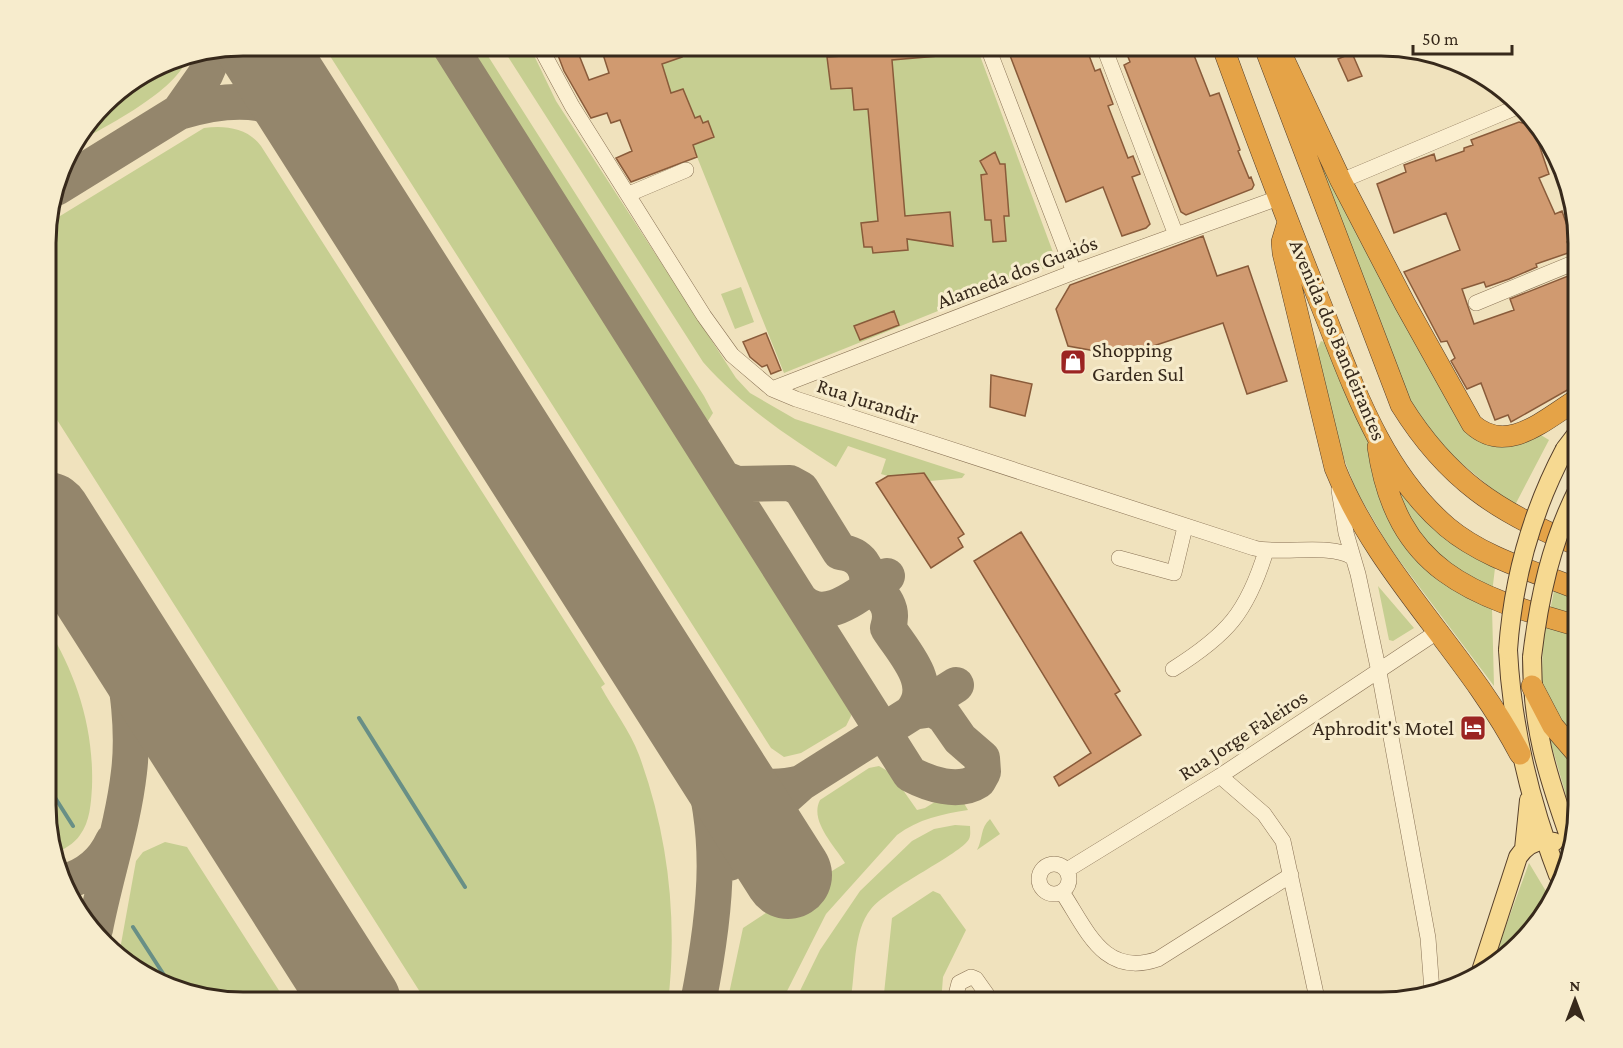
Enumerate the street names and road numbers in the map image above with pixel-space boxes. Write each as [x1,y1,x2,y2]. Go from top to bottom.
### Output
street label: Alameda dos Guaiós [933,230,1101,314]
street label: Avenida dos Bandeirantes [1285,236,1391,444]
street label: Rua Jurandir [814,373,922,429]
street label: Rua Jorge Faleiros [1174,684,1312,786]

